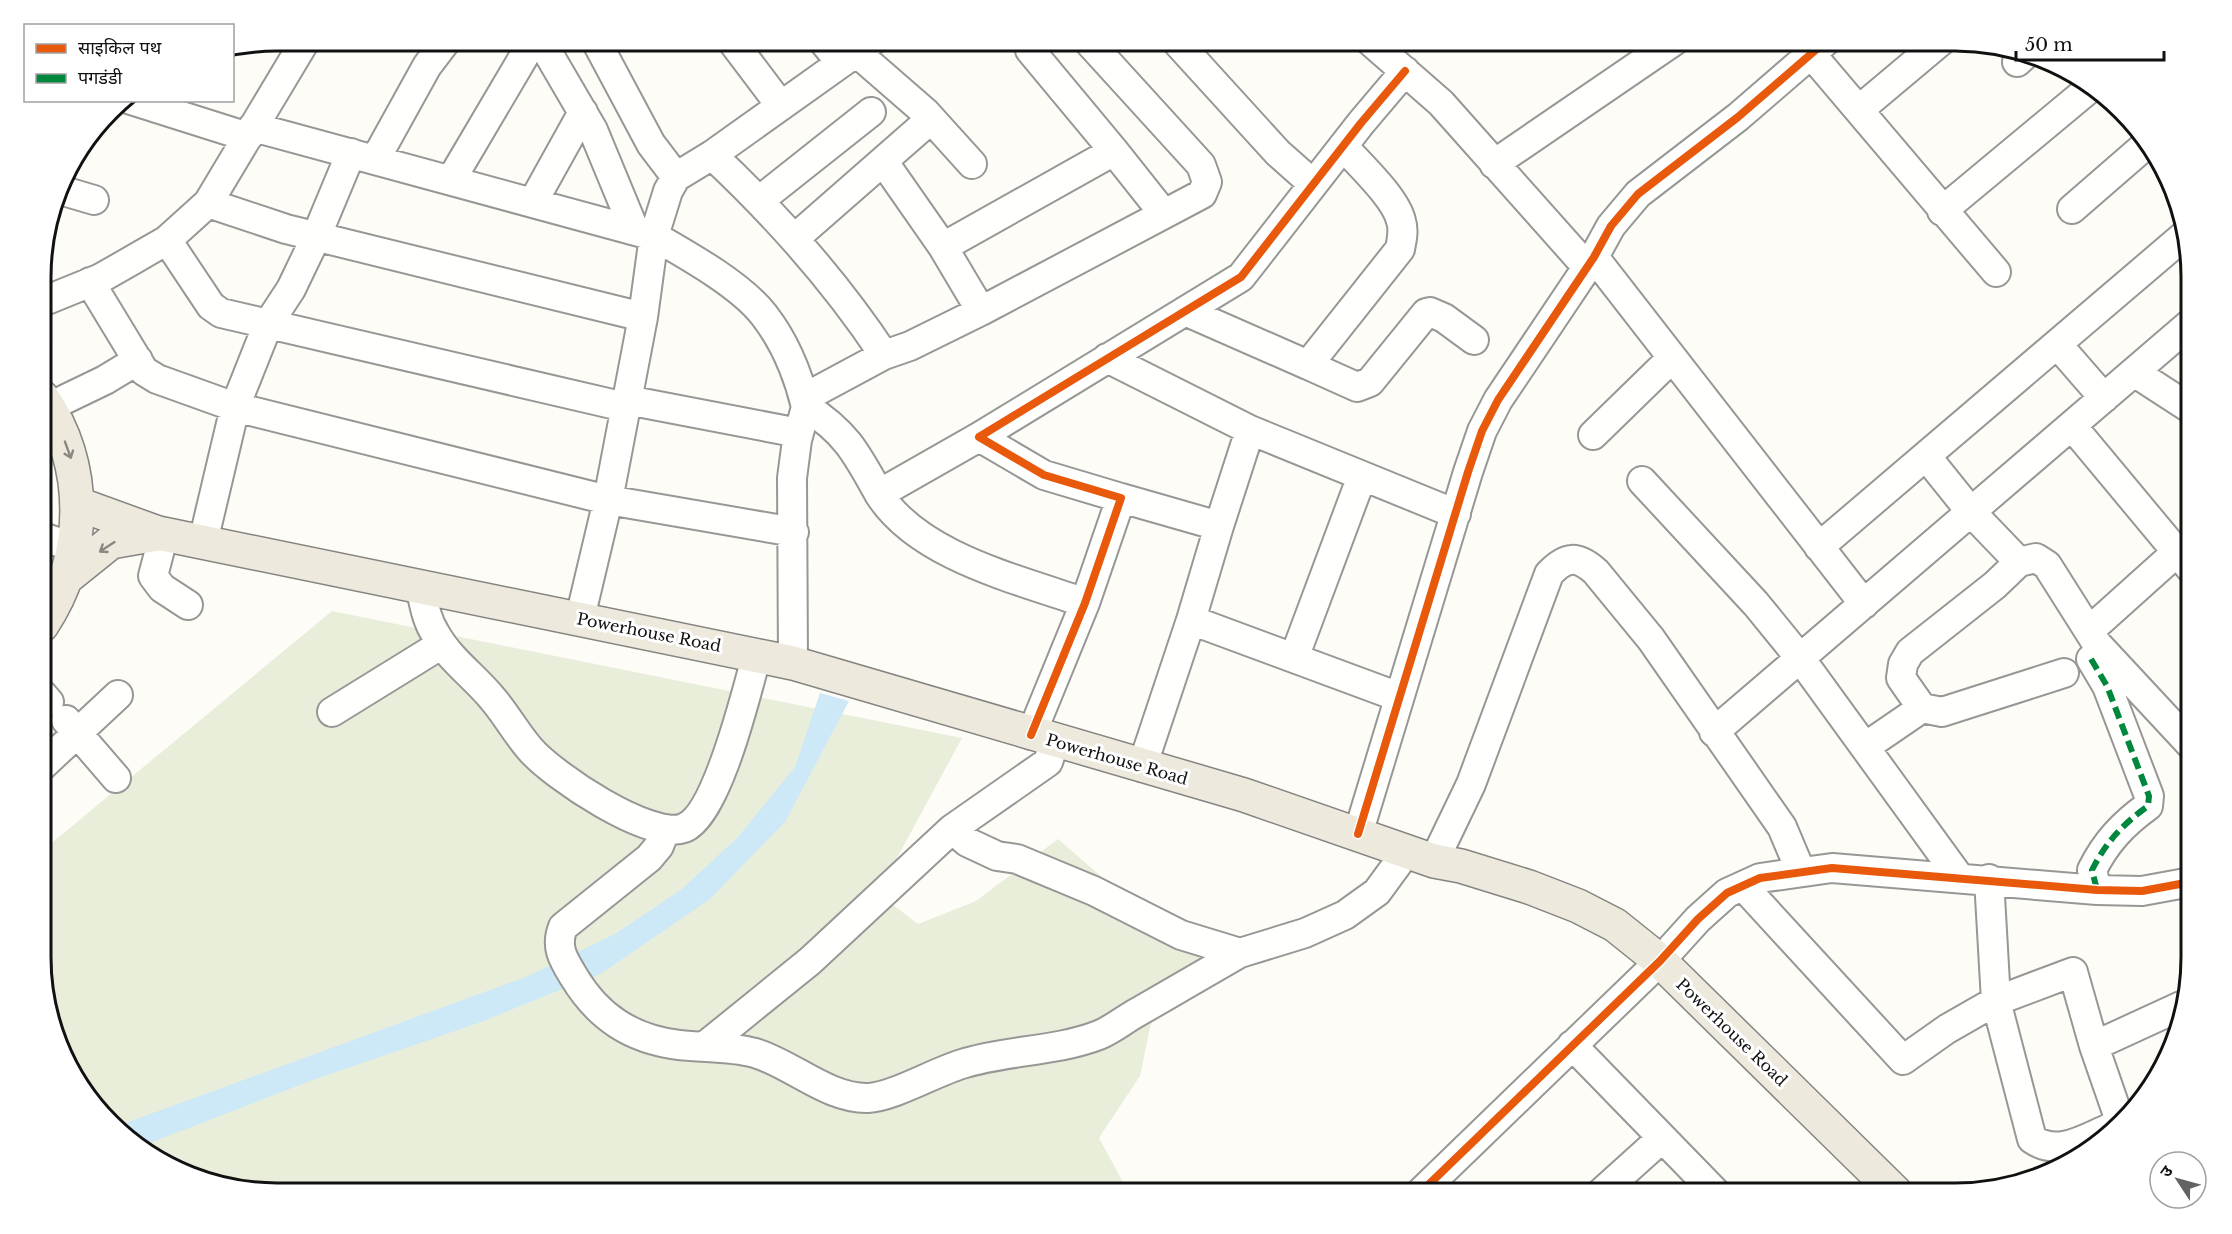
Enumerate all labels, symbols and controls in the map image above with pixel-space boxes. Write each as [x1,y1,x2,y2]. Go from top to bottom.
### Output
legend [24,24,234,102]
scale bar [2016,24,2164,62]
text: 50 m [2025,34,2073,56]
text: साइकिल पथ [78,37,162,59]
text: पगडंडी [78,67,123,89]
one-way arrow [63,440,74,458]
one-way arrow [99,540,116,553]
street label: Powerhouse Road [575,608,723,656]
street label: Powerhouse Road [1044,729,1190,789]
street label: Powerhouse Road [1672,974,1792,1090]
north arrow [2148,1150,2208,1210]
text: उ [2155,1161,2177,1181]

